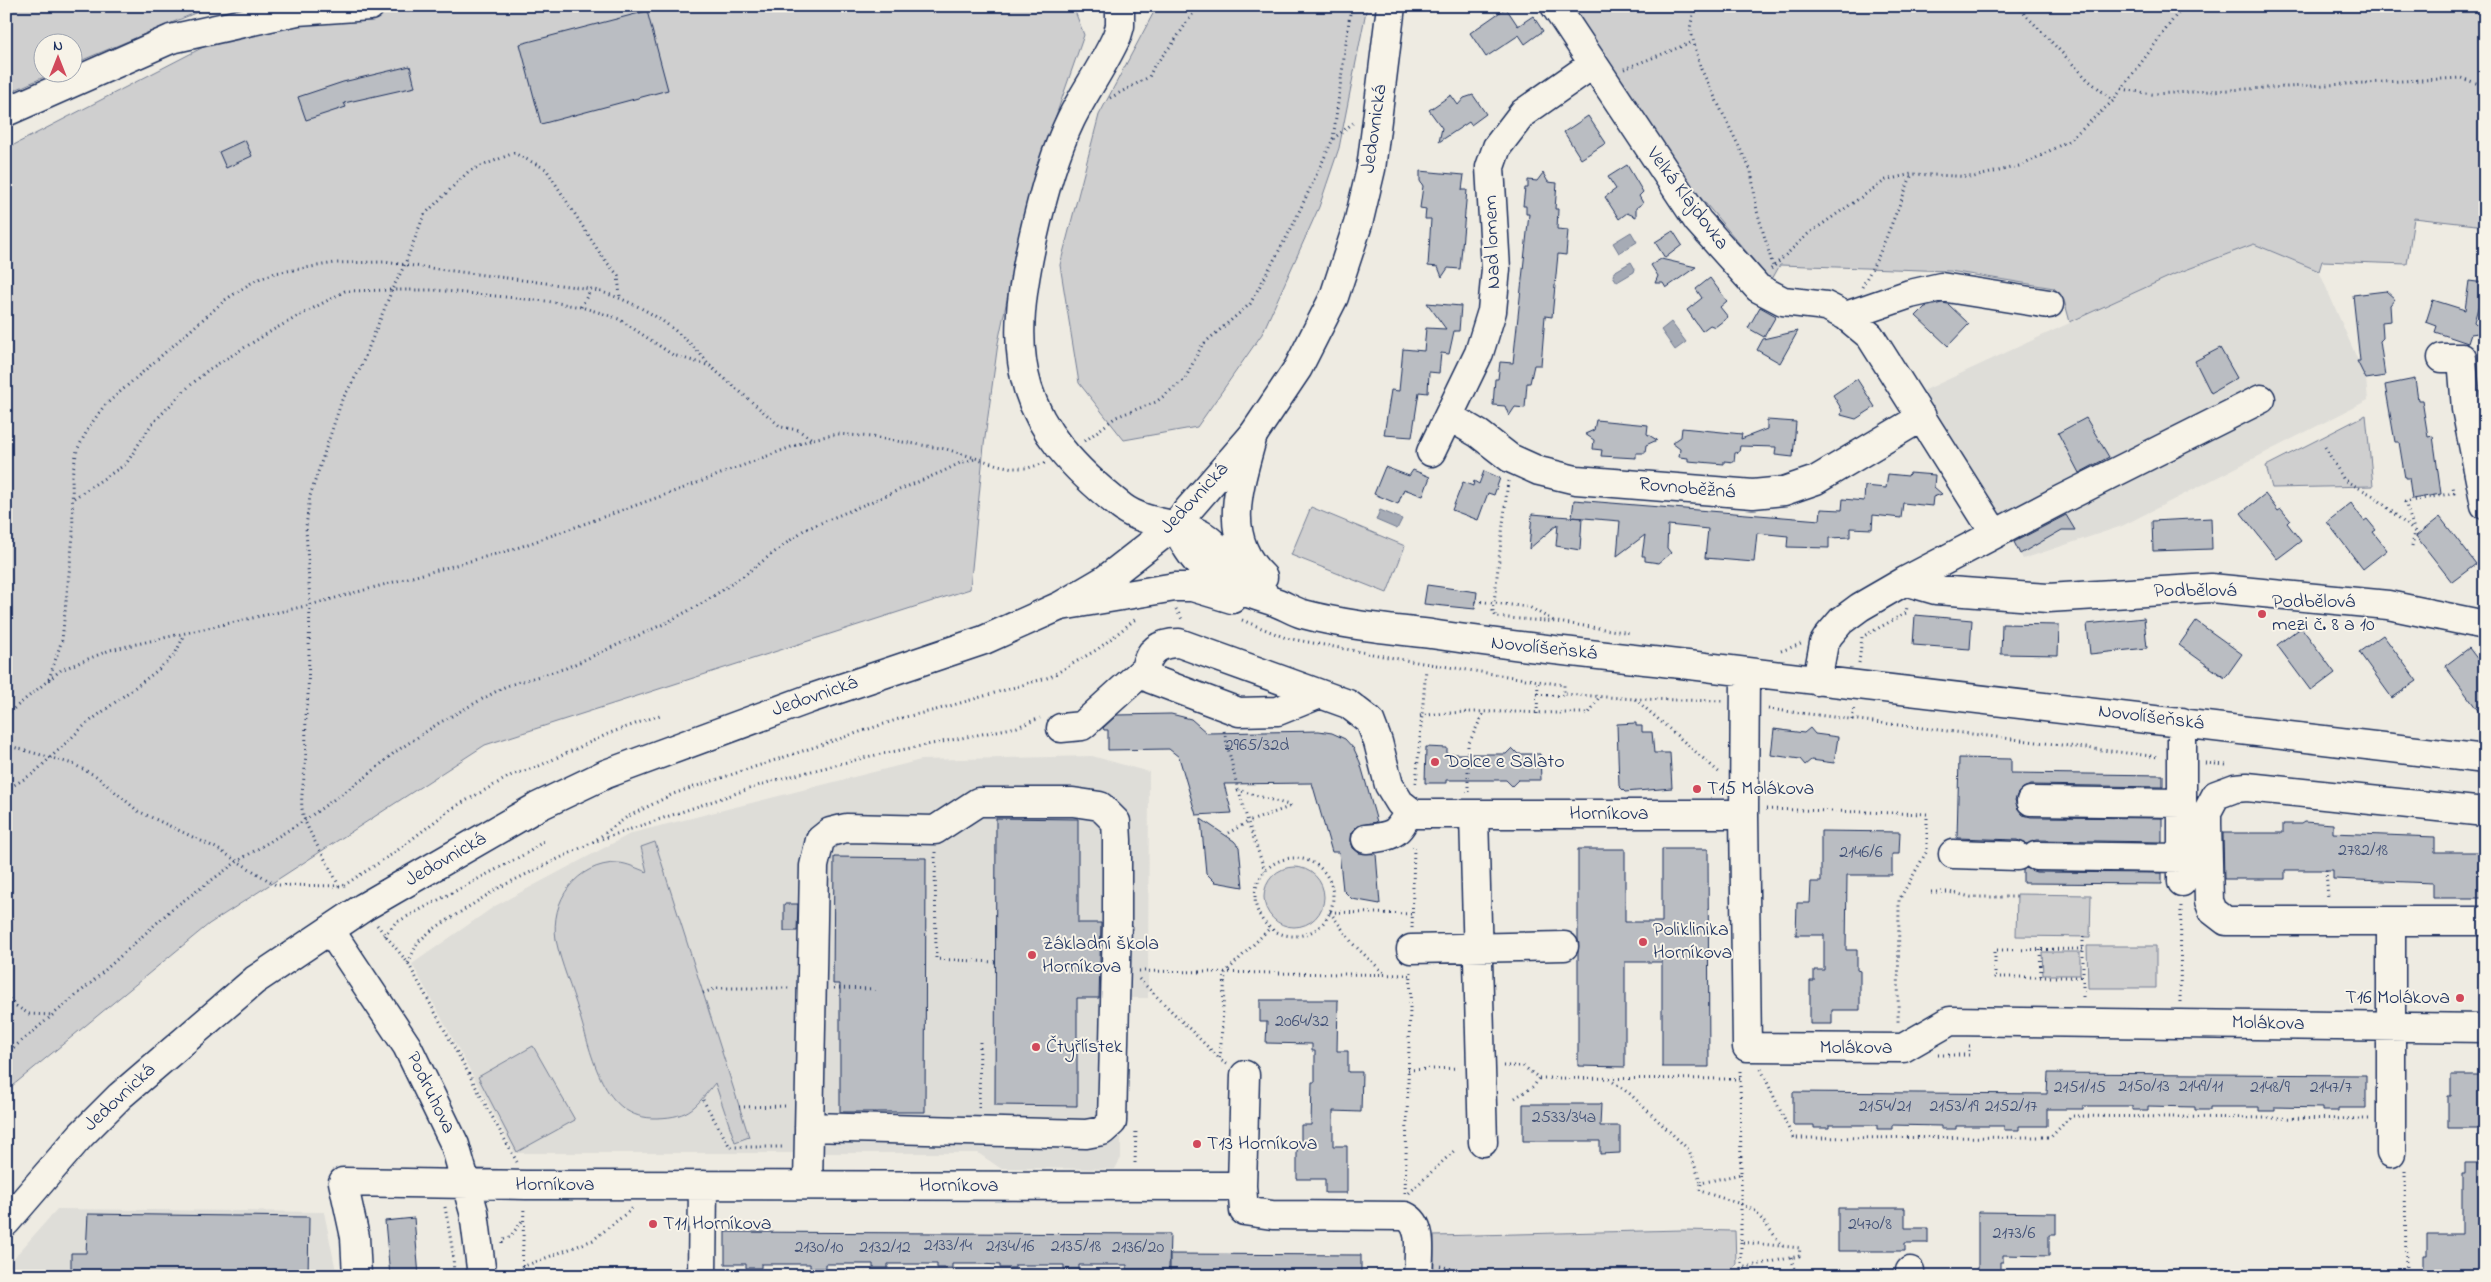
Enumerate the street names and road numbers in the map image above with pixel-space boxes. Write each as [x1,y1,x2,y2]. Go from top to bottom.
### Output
street label: Jedovnická [1354,83,1396,175]
street label: Velká Klajdovka [1638,141,1735,257]
street label: Nad lomem [1477,194,1509,290]
street label: Jedovnická [1154,456,1236,542]
street label: Rovnoběžná [1638,470,1736,508]
street label: Podbělová [2153,577,2237,606]
street label: Novolíšeňská [1490,629,1598,669]
street label: Jedovnická [768,669,862,725]
street label: Novolíšeňská [2096,697,2206,739]
street label: Horníkova [1569,800,1649,829]
street label: Jedovnická [400,825,492,895]
street label: Molákova [2231,1009,2305,1039]
street label: Molákova [1819,1034,1893,1063]
street label: Podruhova [398,1047,462,1139]
street label: Jedovnická [77,1057,163,1139]
street label: Horníkova [515,1171,595,1200]
street label: Horníkova [919,1172,999,1201]

